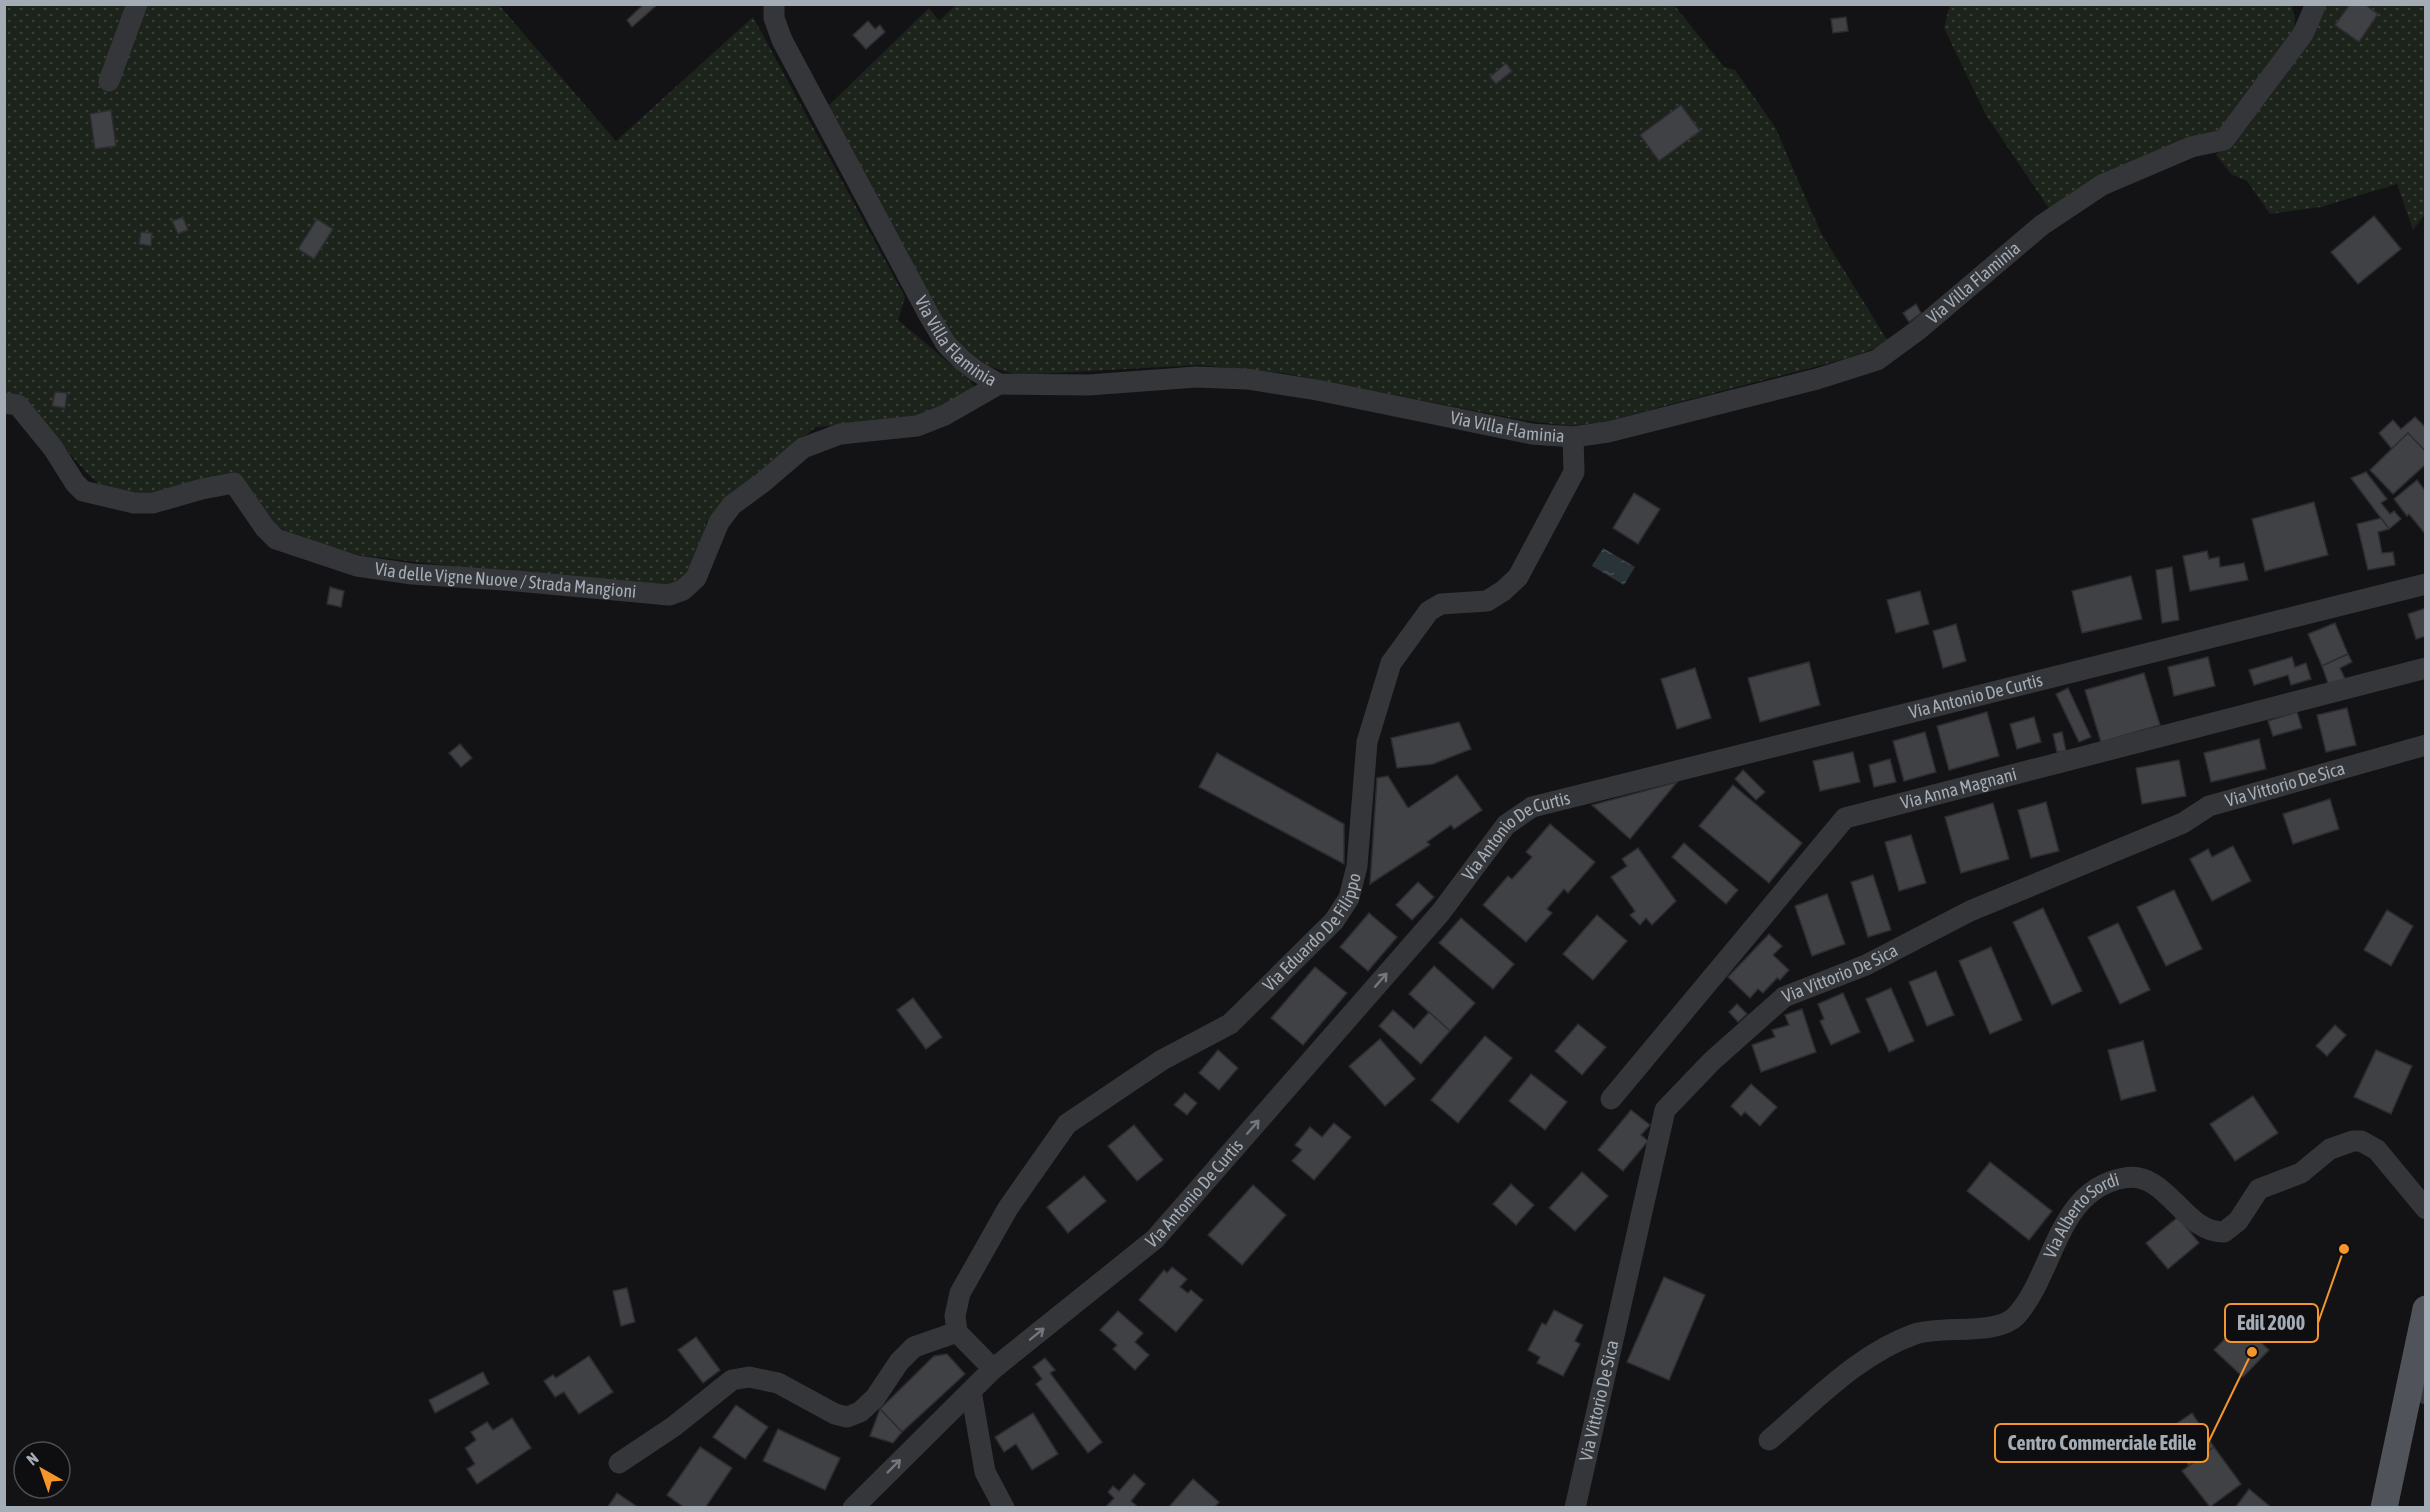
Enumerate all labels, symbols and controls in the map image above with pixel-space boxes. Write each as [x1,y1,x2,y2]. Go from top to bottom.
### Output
street label: Via Villa Flaminia [1922,237,2024,328]
street label: Via Villa Flaminia [911,292,1000,390]
street label: Via Villa Flaminia [1448,407,1565,446]
street label: Via delle Vigne Nuove / Strada Mangioni [373,558,637,602]
street label: Via Antonio De Curtis [1907,669,2045,723]
street label: Via Vittorio De Sica [2223,757,2347,811]
street label: Via Anna Magnani [1898,763,2019,813]
street label: Via Antonio De Curtis [1457,787,1572,884]
street label: Via Eduardo De Filippo [1258,871,1365,995]
street label: Via Vittorio De Sica [1779,939,1901,1007]
one-way arrow [1374,973,1388,988]
one-way arrow [1246,1120,1260,1135]
street label: Via Antonio De Curtis [1141,1135,1247,1252]
street label: Via Alberto Sordi [2039,1168,2121,1261]
callout: Edil 2000 [2225,1304,2318,1342]
text: Edil 2000 [2237,1311,2305,1334]
one-way arrow [1029,1327,1045,1340]
street label: Via Vittorio De Sica [1575,1338,1623,1463]
callout: Centro Commerciale Edile [1995,1424,2208,1462]
text: Centro Commerciale Edile [2008,1431,2196,1454]
north arrow [12,1440,72,1500]
text: N [23,1449,42,1468]
one-way arrow [887,1459,902,1474]

